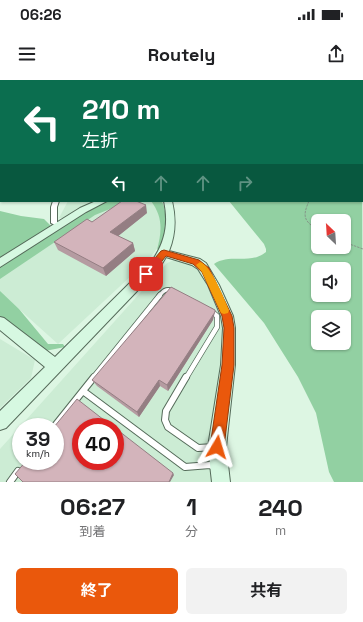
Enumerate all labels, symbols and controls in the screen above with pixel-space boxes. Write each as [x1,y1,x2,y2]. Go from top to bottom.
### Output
text: 06:26 [20,5,62,24]
icon: menu [16,43,38,65]
text: Routely [148,43,215,66]
icon: share [325,43,347,65]
text: 210 m [82,91,160,127]
icon: left [16,96,68,148]
text: 左折 [82,129,118,152]
icon: left [108,172,130,194]
icon: ahead [150,172,172,194]
icon: ahead [192,172,214,194]
icon: right [234,172,256,194]
north arrow [311,214,351,254]
map controls [311,214,351,350]
pin [129,257,163,291]
button: sound [311,262,351,302]
icon: arrive [135,263,157,285]
button: layers [311,310,351,350]
speed limit sign: 40 [72,418,124,470]
text: 39 [26,426,50,452]
position arrow [196,426,238,468]
text: km/h [26,447,50,460]
text: 06:27 [60,491,125,522]
text: 1 [186,491,197,522]
text: 240 [258,492,303,523]
text: m [275,522,286,539]
text: 到着 [80,523,106,540]
text: 分 [185,523,198,540]
button: 終了 [16,568,178,614]
button: 共有 [186,568,347,614]

